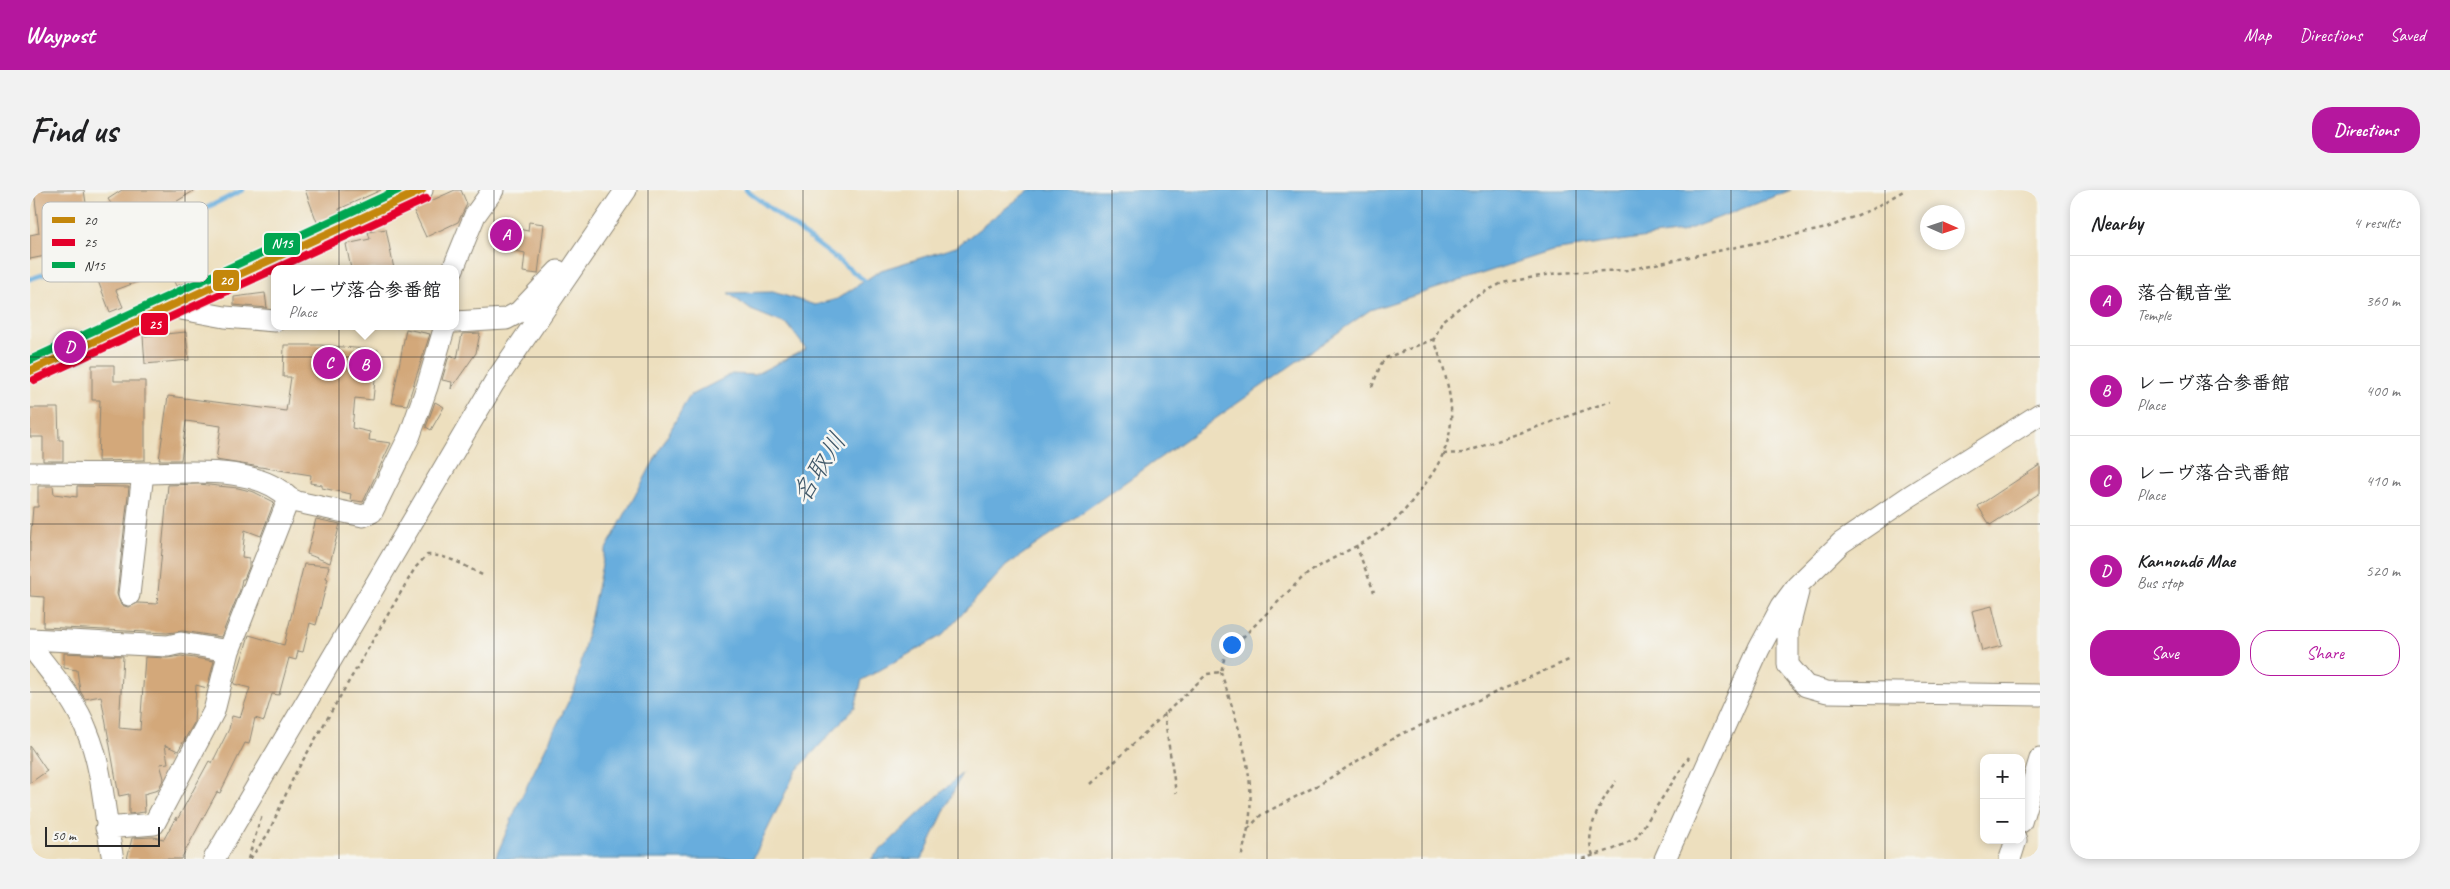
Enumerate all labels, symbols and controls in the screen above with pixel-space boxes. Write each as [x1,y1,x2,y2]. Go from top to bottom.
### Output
text: Waypost [25,20,95,50]
text: Map [2244,24,2271,46]
text: Directions [2299,24,2362,46]
text: Saved [2390,24,2425,46]
button: Directions [2312,107,2420,153]
text: Find us [30,108,117,153]
legend [42,202,208,282]
north arrow [1920,205,1965,250]
text: Nearby [2090,210,2143,236]
text: 20 [84,212,98,229]
text: 4 results [2353,213,2400,233]
pin: A [490,216,522,254]
line badge: N15 [263,232,301,256]
text: 25 [84,234,97,251]
text: N15 [271,235,294,252]
text: N15 [84,257,106,274]
popup [271,265,459,330]
line badge: 20 [212,269,240,292]
text: 20 [220,272,234,289]
text: レーヴ落合参番館 [289,278,441,302]
text: 落合観音堂 [2137,281,2232,305]
text: A [2102,291,2110,311]
text: 360 m [2366,291,2400,311]
text: Place [289,302,317,322]
text: Temple [2137,305,2171,325]
line badge: 25 [140,312,169,336]
text: 25 [149,316,163,333]
pin: D [54,328,86,366]
pin: C [313,344,345,382]
pin: B [349,346,381,384]
text: レーヴ落合参番館 [2137,371,2290,395]
text: B [2102,381,2110,401]
text: 400 m [2366,381,2400,401]
text: Place [2137,395,2165,415]
water label: 名取川 [784,426,854,510]
text: レーヴ落合弐番館 [2137,461,2290,485]
text: C [2102,471,2110,491]
text: 410 m [2366,471,2400,491]
text: Place [2137,485,2165,505]
text: Kannondō Mae [2137,549,2235,573]
text: D [2101,561,2111,581]
text: 520 m [2366,561,2400,581]
text: Bus stop [2137,573,2183,593]
button: Save [2090,630,2240,676]
button: Share [2250,630,2400,676]
your location [1219,632,1245,658]
map controls [1980,754,2025,844]
button: + [1980,754,2025,799]
button: − [1980,799,2025,844]
scale bar [45,824,160,847]
text: 50 m [52,827,76,844]

